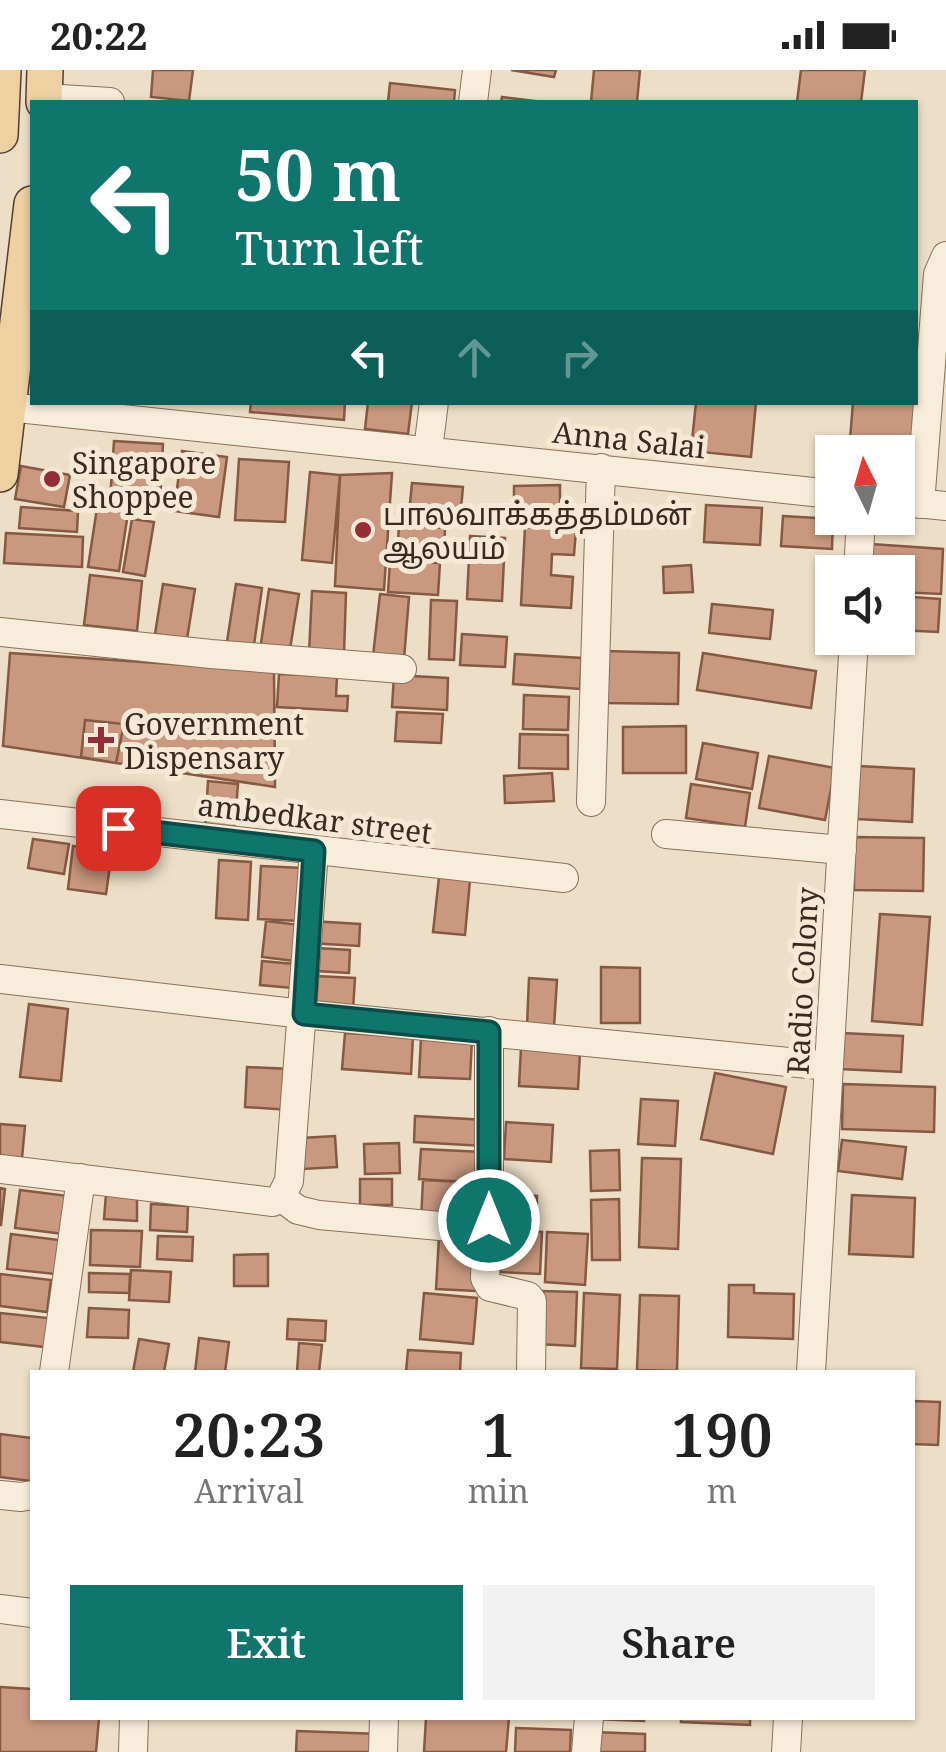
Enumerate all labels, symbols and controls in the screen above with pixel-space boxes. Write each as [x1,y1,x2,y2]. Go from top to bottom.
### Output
text: 20:22 [50,9,147,61]
text: 50 m [235,126,401,222]
icon: left [70,140,200,270]
text: Turn left [235,217,424,278]
icon: left [342,330,397,385]
icon: ahead [447,330,502,385]
icon: right [552,330,607,385]
street label: Anna Salai [551,411,708,467]
north arrow [815,435,915,535]
map controls [815,435,915,655]
place label: Singapore Shoppee [72,442,216,517]
marker: Singapore Shoppee [41,468,63,490]
place label: பாலவாக்கத்தம்மன் ஆலயம் [383,493,692,569]
marker: பாலவாக்கத்தம்மன் ஆலயம் [352,519,374,541]
button: sound [815,555,915,655]
place label: Government Dispensary [124,703,304,778]
marker: Government Dispensary [88,727,114,753]
street label: ambedkar street [196,783,434,853]
pin [76,786,161,871]
icon: arrive [91,801,146,856]
street label: Radio Colony [777,886,827,1076]
position arrow [437,1168,541,1272]
text: 20:23 [172,1393,325,1475]
text: 1 [481,1393,515,1475]
text: 190 [671,1393,773,1475]
text: Arrival [194,1469,304,1512]
text: min [468,1469,529,1512]
text: m [707,1469,737,1512]
button: Exit [70,1585,463,1700]
button: Share [483,1585,875,1700]

